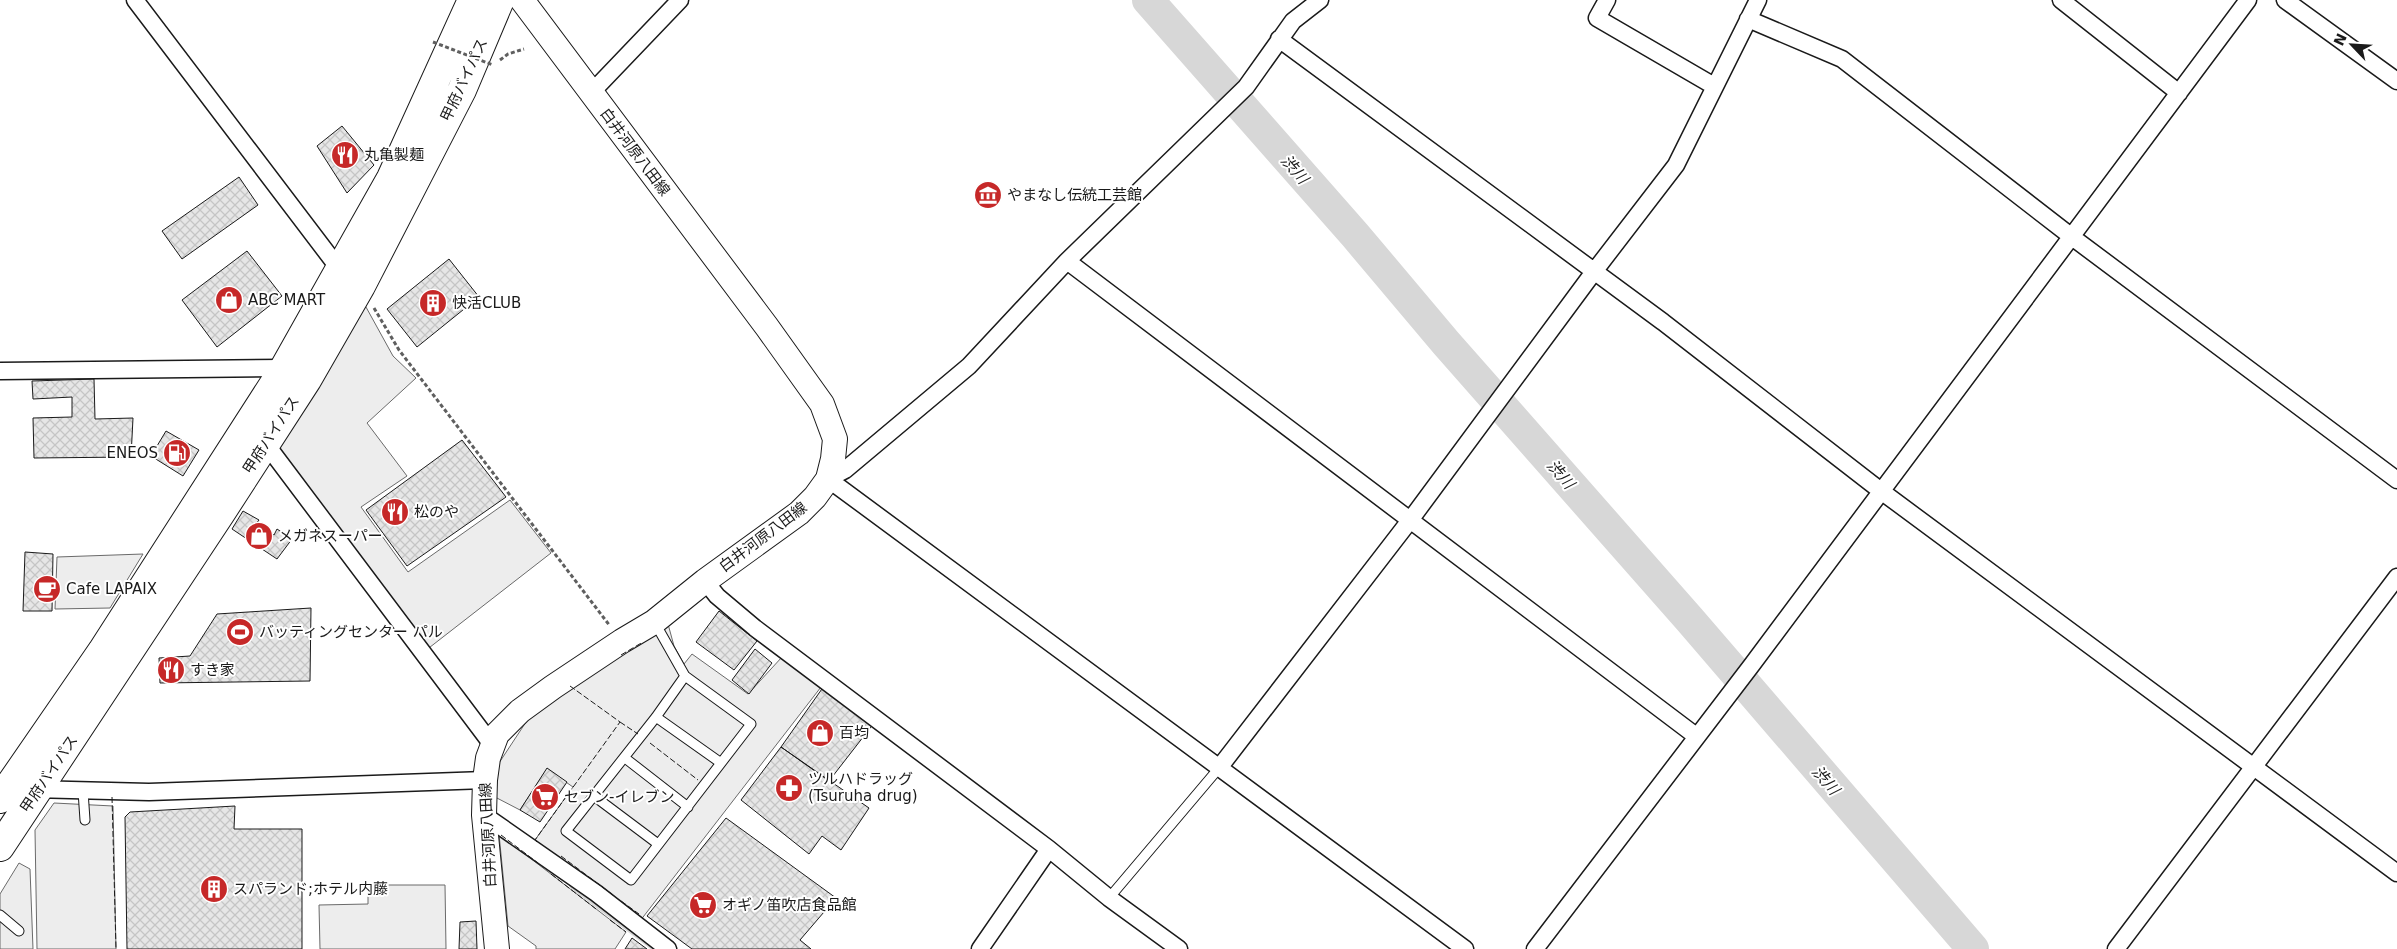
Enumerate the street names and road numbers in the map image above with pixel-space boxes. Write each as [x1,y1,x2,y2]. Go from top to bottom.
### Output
street label: 甲府バイパス [437,36,491,124]
street label: 白井河原八田線 [596,105,674,199]
street label: 甲府バイパス [239,392,303,478]
street label: 白井河原八田線 [716,498,810,576]
street label: 甲府バイパス [16,732,82,816]
street label: 白井河原八田線 [476,782,500,888]

